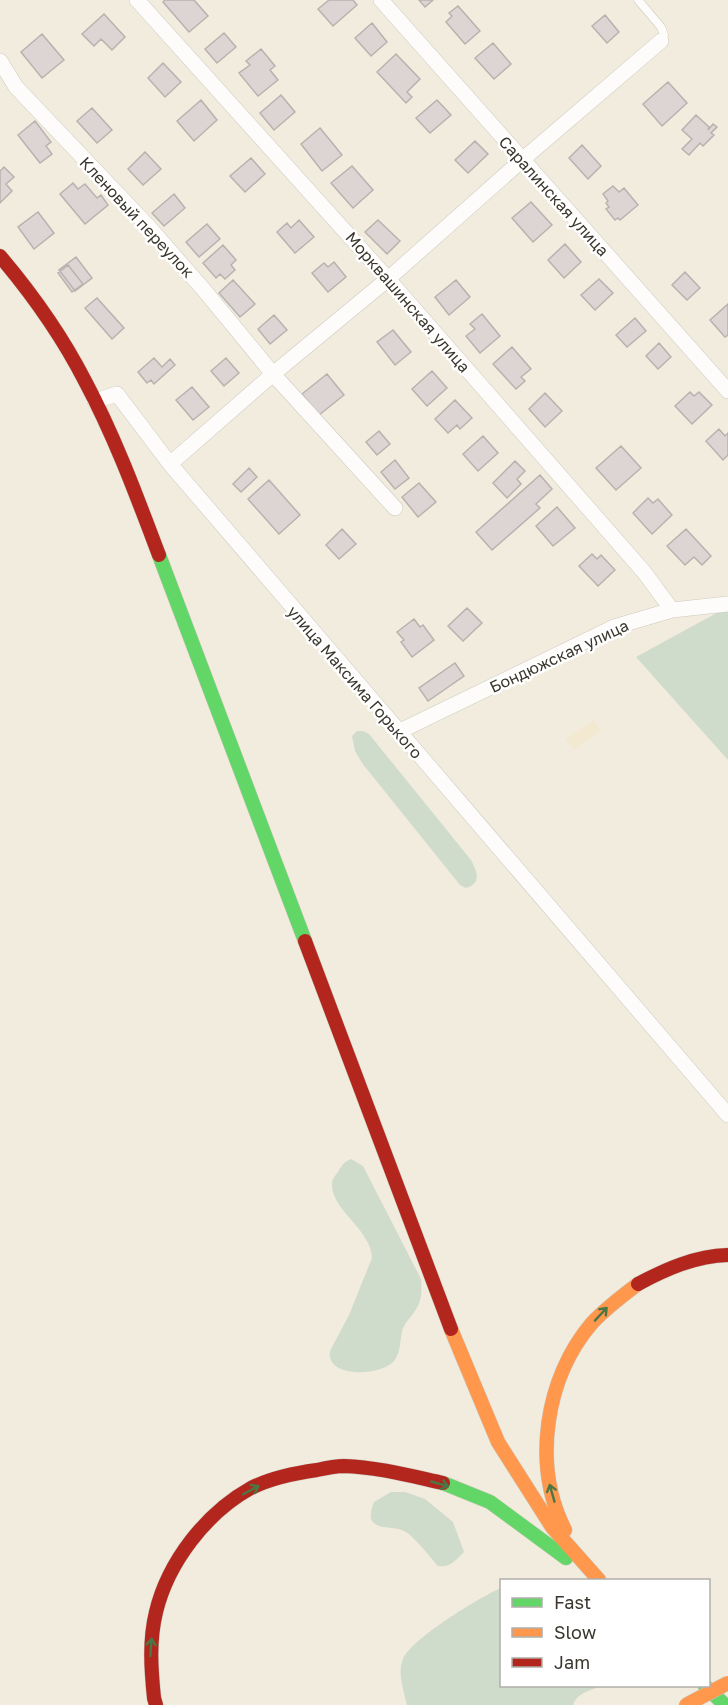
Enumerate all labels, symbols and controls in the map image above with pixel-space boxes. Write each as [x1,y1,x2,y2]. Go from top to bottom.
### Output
street label: Саралинская улица [495,132,613,260]
street label: Кленовый переулок [76,152,198,282]
street label: Морквашинская улица [341,228,475,376]
street label: улица Максима Горького [283,602,427,762]
street label: Бондюжская улица [486,615,632,697]
one-way arrow [594,1306,608,1321]
one-way arrow [430,1478,449,1490]
one-way arrow [242,1484,259,1496]
one-way arrow [546,1484,557,1503]
legend [500,1579,710,1687]
text: Fast [554,1591,591,1613]
text: Slow [554,1621,597,1643]
one-way arrow [146,1638,157,1658]
text: Jam [554,1651,590,1673]

